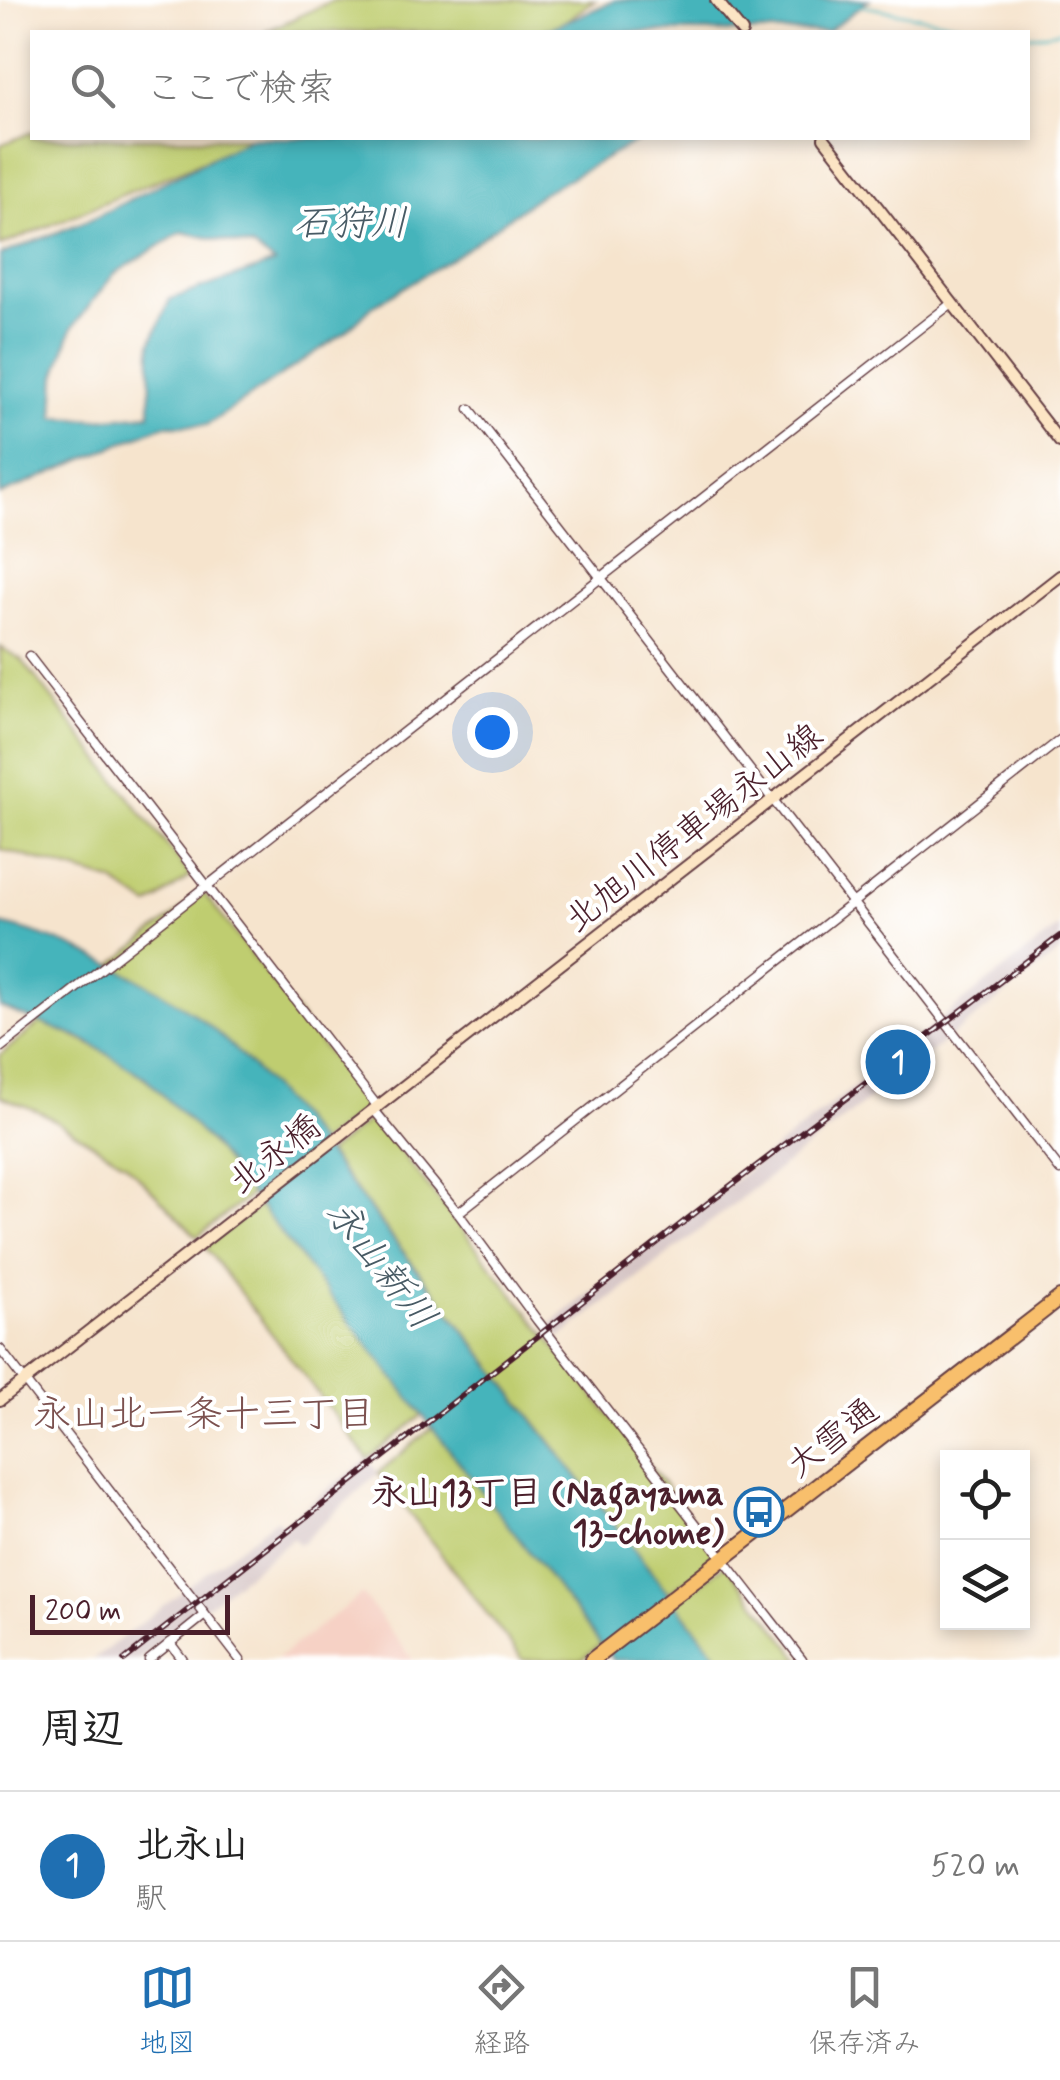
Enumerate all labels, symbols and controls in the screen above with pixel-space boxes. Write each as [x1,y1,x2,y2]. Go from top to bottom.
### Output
search box [30,30,1030,140]
icon: search [65,58,120,113]
text: ここで検索 [145,65,335,114]
water label: 石狩川 [294,200,408,249]
your location [467,707,518,758]
street label: 北旭川停車場永山線 [556,713,833,944]
pin: 1 [866,1024,930,1100]
street label: 北永橋 [220,1104,331,1205]
water label: 永山新川 [314,1191,446,1341]
street label: 大雪通 [778,1388,889,1489]
district label: 永山北一条十三丁目 [33,1391,375,1440]
map controls [940,1450,1030,1630]
button: locate [940,1450,1030,1540]
place label: 永山13丁目 (Nagayama 13-chome) [371,1471,725,1557]
bus stop icon: 永山13丁目 (Nagayama 13-chome) [733,1486,785,1538]
button: layers [940,1540,1030,1630]
scale bar [30,1590,230,1634]
text: 200 m [45,1594,121,1631]
text: 周辺 [40,1703,124,1758]
text: 北永山 [135,1822,249,1871]
text: 1 [65,1845,80,1887]
text: 520 m [931,1845,1020,1887]
text: 駅 [135,1878,167,1920]
tab: 地図 [139,1960,195,2063]
tab: 経路 [474,1960,530,2063]
tab: 保存済み [809,1960,921,2063]

